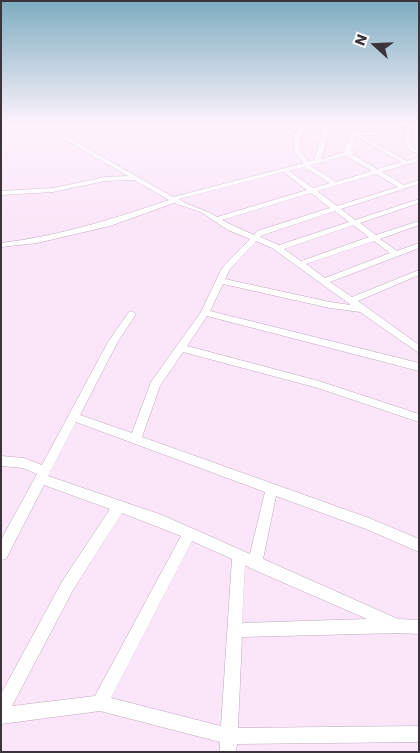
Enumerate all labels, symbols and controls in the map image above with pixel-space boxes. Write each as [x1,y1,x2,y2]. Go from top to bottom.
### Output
north arrow [350,20,400,70]
text: N [350,32,372,48]

